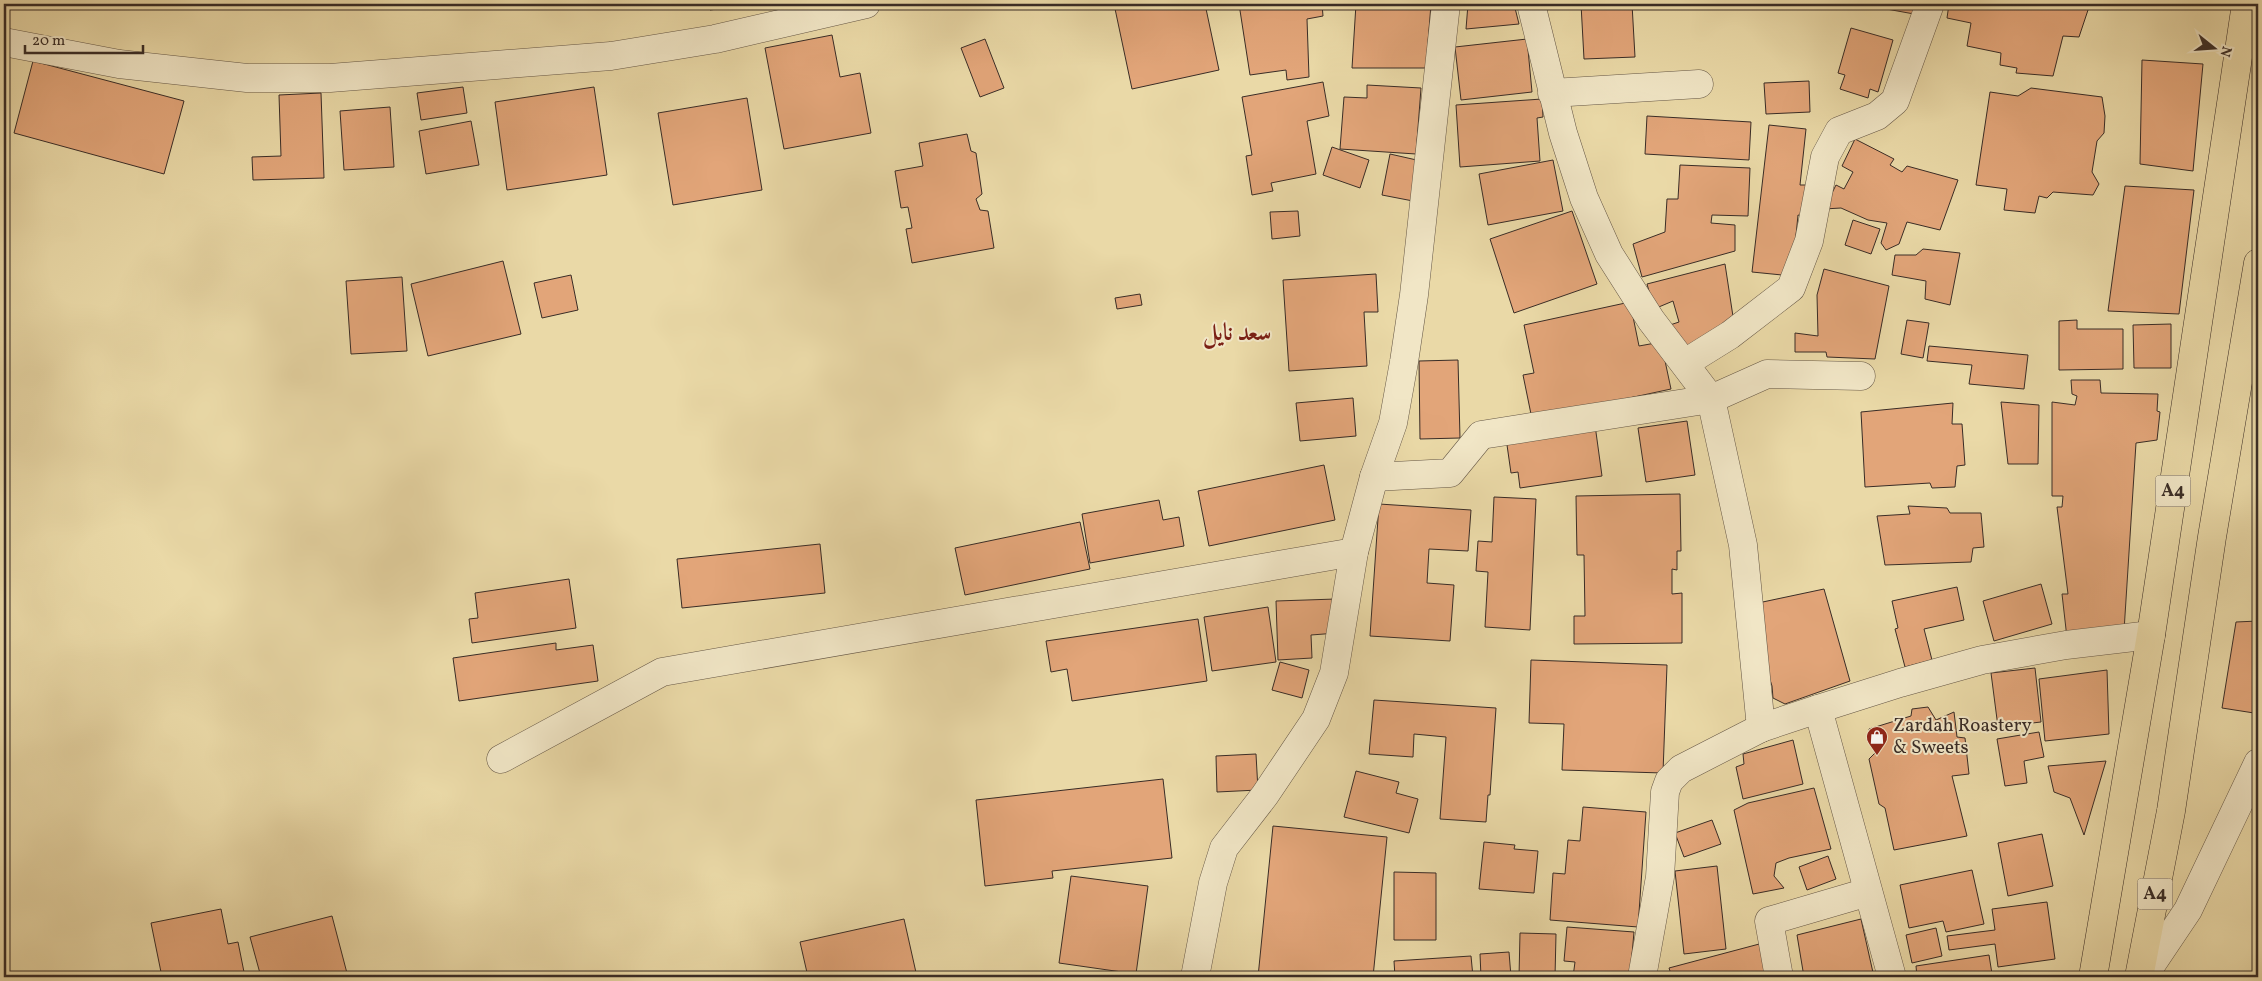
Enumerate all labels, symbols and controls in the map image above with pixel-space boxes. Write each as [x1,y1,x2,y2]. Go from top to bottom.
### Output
scale bar [25,22,142,54]
north arrow [2190,22,2240,72]
text: 20 m [32,31,65,52]
text: N [2214,44,2236,59]
district label: سعد نايل [1203,317,1271,351]
road number: A4 [2156,476,2190,506]
place label: Zardah Roastery & Sweets [1893,713,2032,761]
shop icon: Zardah Roastery & Sweets [1865,725,1889,756]
road number: A4 [2138,879,2172,910]

